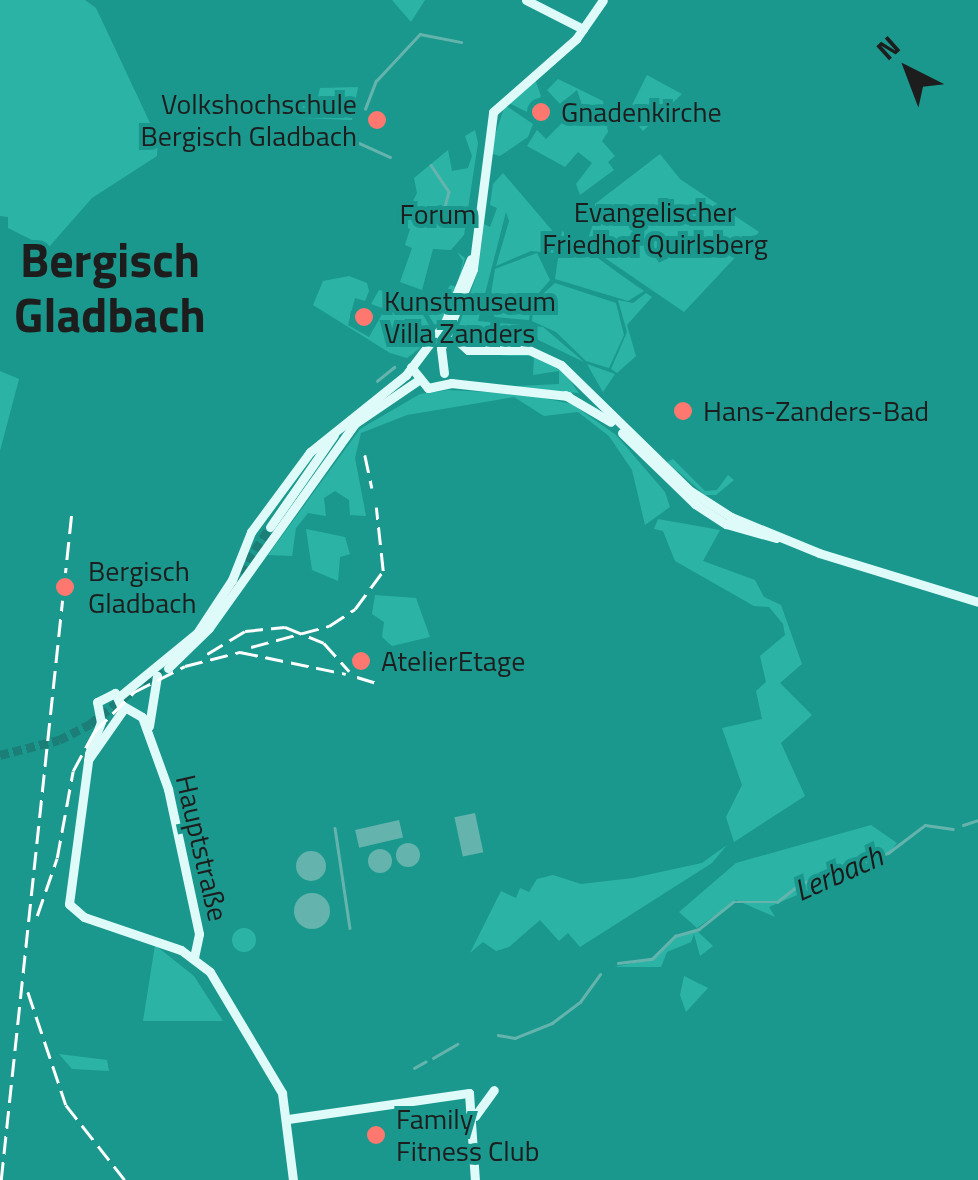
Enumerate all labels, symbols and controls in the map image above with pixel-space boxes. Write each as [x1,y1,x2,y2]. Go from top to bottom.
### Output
north arrow [858,20,958,120]
text: N [866,25,909,70]
place label: Volkshochschule Bergisch Gladbach [141,87,357,153]
place label: Gnadenkirche [561,95,722,129]
marker: Gnadenkirche [530,101,552,123]
marker: Volkshochschule Bergisch Gladbach [366,109,388,131]
park label: Evangelischer Friedhof Quirlsberg [542,195,768,261]
park label: Forum [400,197,476,231]
district label: Bergisch Gladbach [14,230,206,343]
place label: Kunstmuseum Villa Zanders [384,284,556,350]
marker: Kunstmuseum Villa Zanders [353,306,375,328]
place label: Hans-Zanders-Bad [703,394,929,428]
marker: Hans-Zanders-Bad [672,400,694,422]
place label: Bergisch Gladbach [88,554,197,620]
marker: Bergisch Gladbach [52,574,78,600]
place label: AtelierEtage [381,644,525,678]
marker: AtelierEtage [350,650,372,672]
street label: Hauptstraße [169,772,235,924]
water label: Lerbach [788,838,888,908]
place label: Family Fitness Club [396,1102,539,1168]
marker: Family Fitness Club [365,1124,387,1146]

